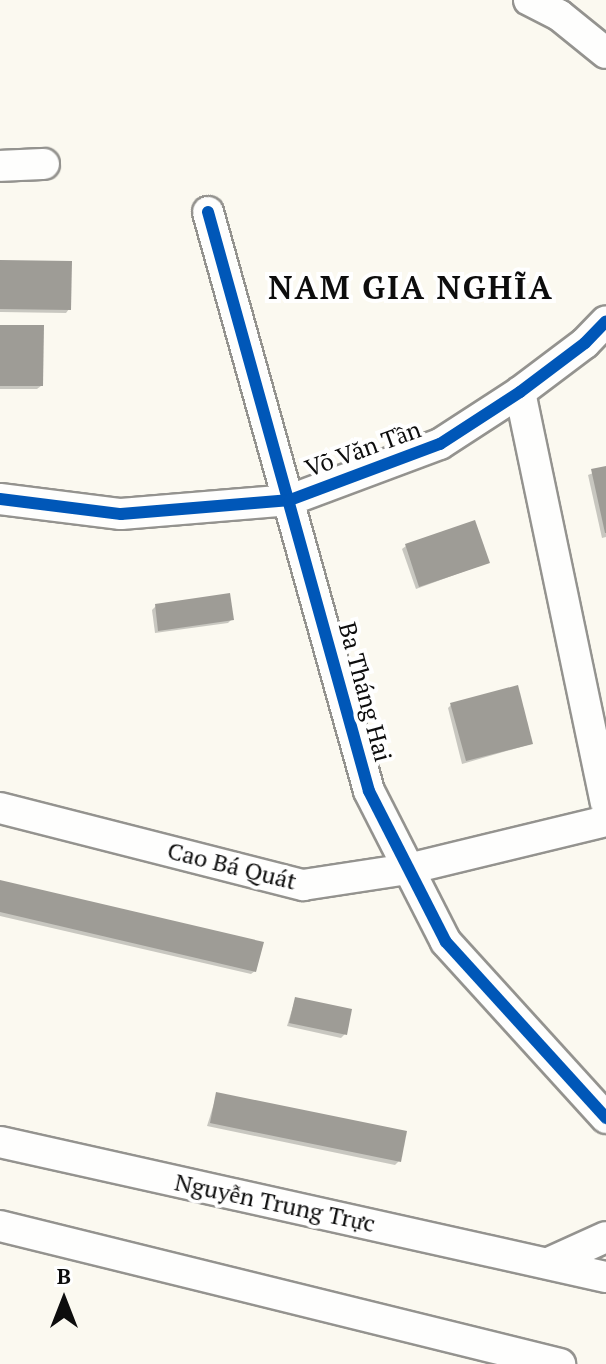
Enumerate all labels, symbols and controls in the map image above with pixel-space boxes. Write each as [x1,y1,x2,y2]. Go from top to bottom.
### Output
district label: NAM GIA NGHĨA [268,268,554,306]
street label: Võ Văn Tần [301,415,425,483]
street label: Ba Tháng Hai [333,619,397,765]
street label: Cao Bá Quát [165,836,299,896]
street label: Nguyễn Trung Trực [172,1168,378,1238]
north arrow [24,1260,104,1340]
text: B [57,1261,71,1290]

